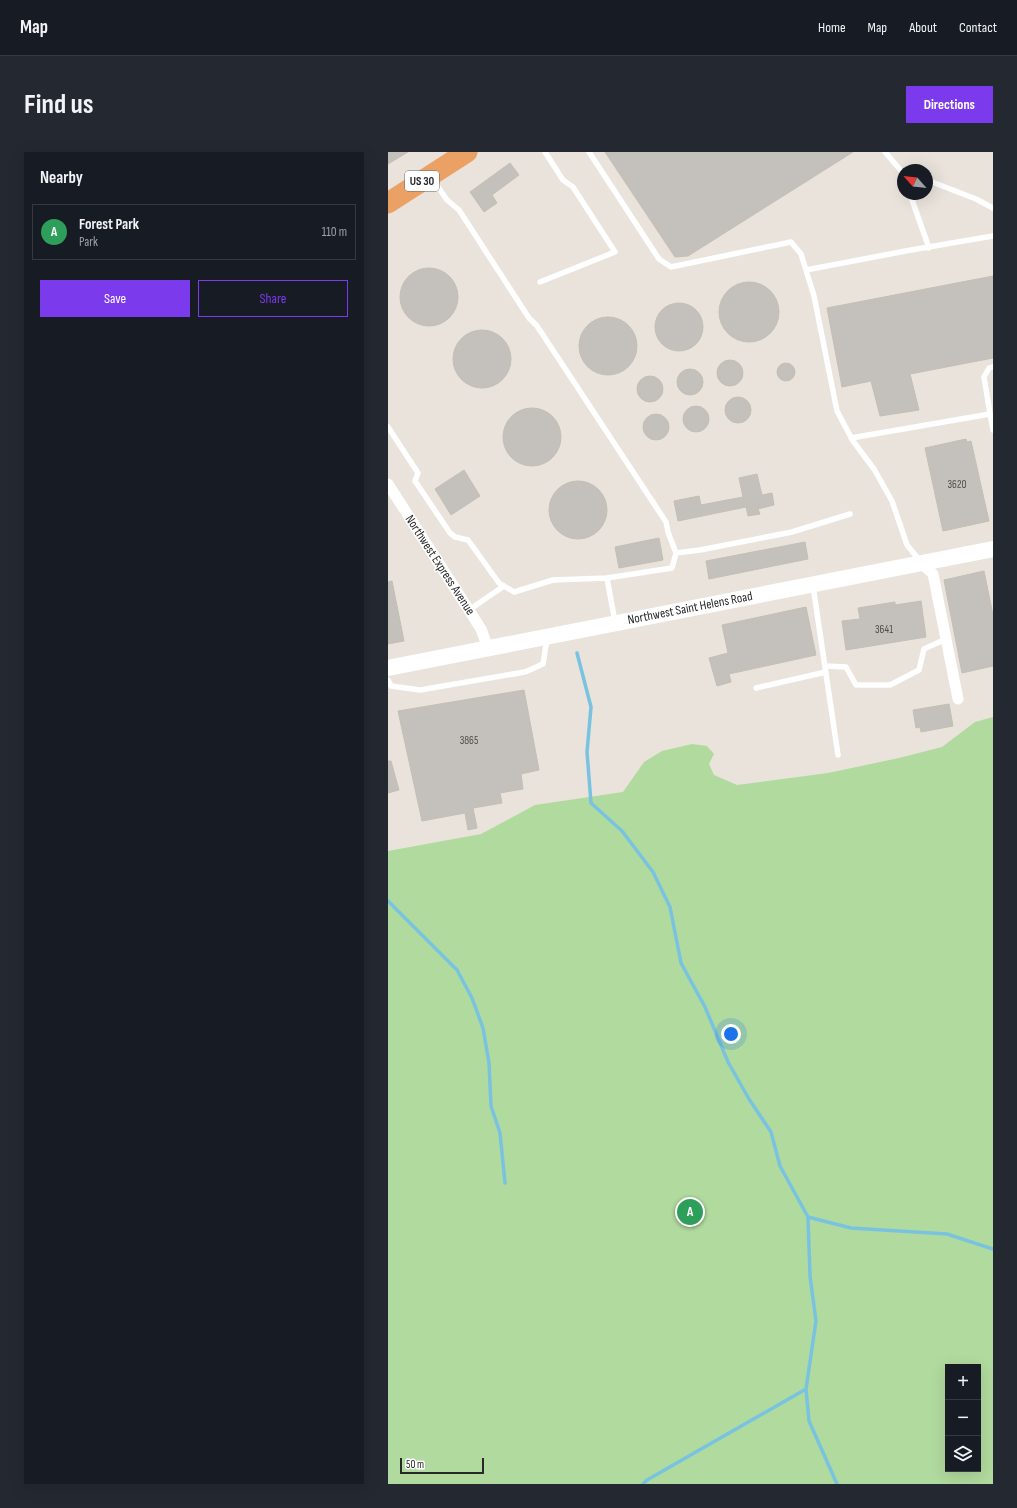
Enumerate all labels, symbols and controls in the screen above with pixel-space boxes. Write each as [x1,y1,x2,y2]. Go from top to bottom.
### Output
text: Map [20,16,48,39]
text: Home [818,19,846,36]
text: Map [868,19,887,36]
text: About [909,19,937,36]
text: Contact [959,19,997,36]
button: Directions [906,86,993,123]
text: Find us [24,88,93,121]
north arrow [897,164,933,200]
text: Nearby [40,168,83,188]
road number: US 30 [405,171,439,191]
text: Forest Park [79,215,139,234]
text: A [51,224,57,240]
text: 110 m [322,224,347,240]
text: Park [79,234,98,250]
button: Save [40,280,190,317]
button: Share [198,280,348,317]
house number: 3620 [948,478,967,491]
street label: Northwest Express Avenue [402,512,478,618]
street label: Northwest Saint Helens Road [626,588,754,628]
house number: 3641 [875,623,893,636]
house number: 3865 [460,734,478,747]
your location [721,1024,741,1044]
pin: A [677,1197,703,1227]
map controls [945,1364,981,1472]
button: + [945,1364,981,1400]
button: − [945,1400,981,1436]
button: layers [945,1436,981,1472]
scale bar [400,1456,484,1475]
text: 50 m [406,1458,424,1471]

